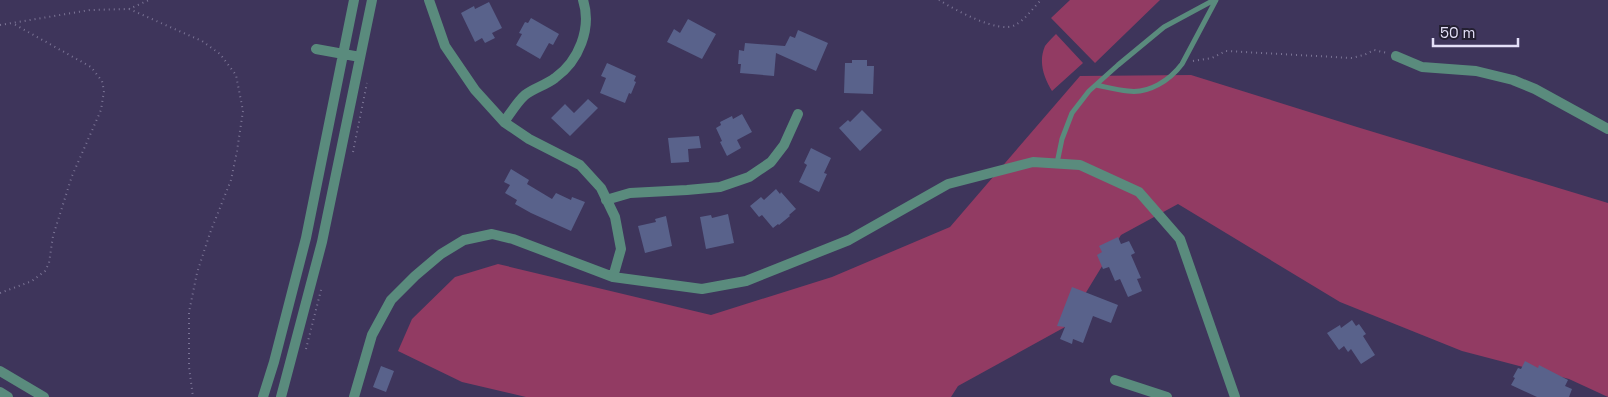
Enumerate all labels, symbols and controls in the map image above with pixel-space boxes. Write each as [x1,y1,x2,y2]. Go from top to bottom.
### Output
scale bar [1433,15,1518,47]
text: 50 m [1440,23,1475,42]

